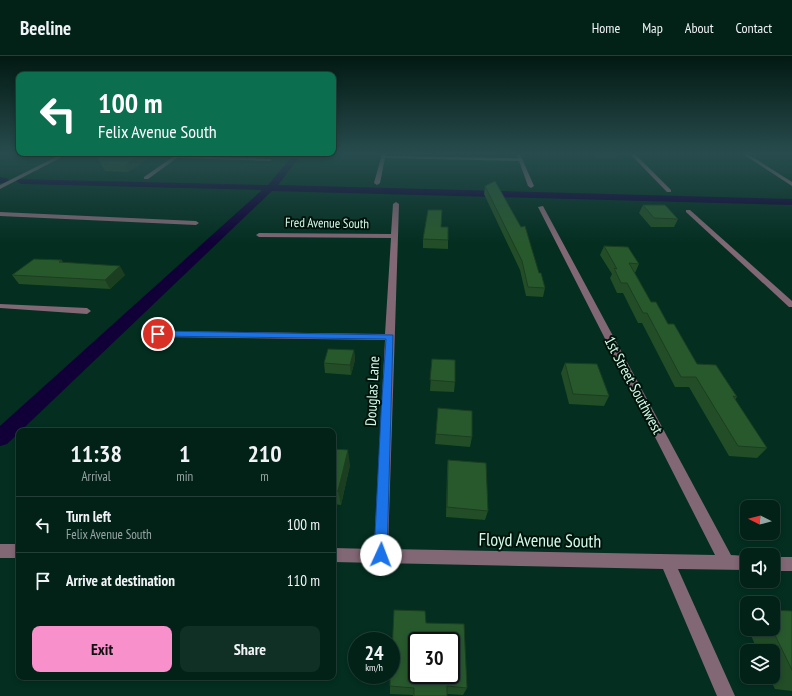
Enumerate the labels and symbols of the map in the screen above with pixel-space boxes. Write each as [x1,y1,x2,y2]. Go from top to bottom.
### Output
street label: Fred Avenue South [285,214,369,232]
pin [141,317,175,351]
street label: 1st Street Southwest [600,333,668,437]
street label: Douglas Lane [361,356,383,426]
north arrow [740,500,780,540]
street label: Floyd Avenue South [478,527,602,553]
position arrow [360,534,402,576]
speed limit sign: 30 [408,632,460,684]

